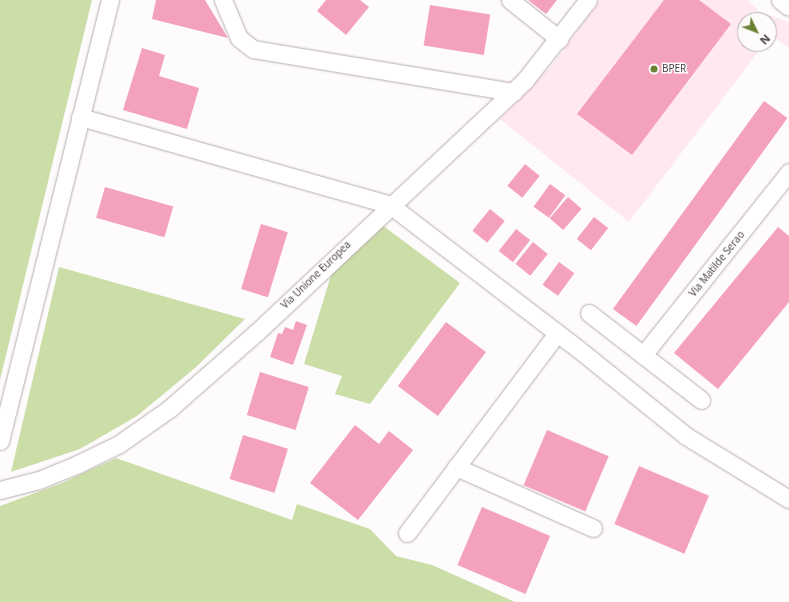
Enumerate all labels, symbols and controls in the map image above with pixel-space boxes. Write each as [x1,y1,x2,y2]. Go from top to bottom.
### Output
north arrow [737,12,777,52]
text: N [757,31,774,48]
place label: BPER [662,63,686,75]
marker: BPER [649,64,659,74]
street label: Via Matilde Serao [687,229,747,299]
street label: Via Unione Europea [279,239,353,311]

